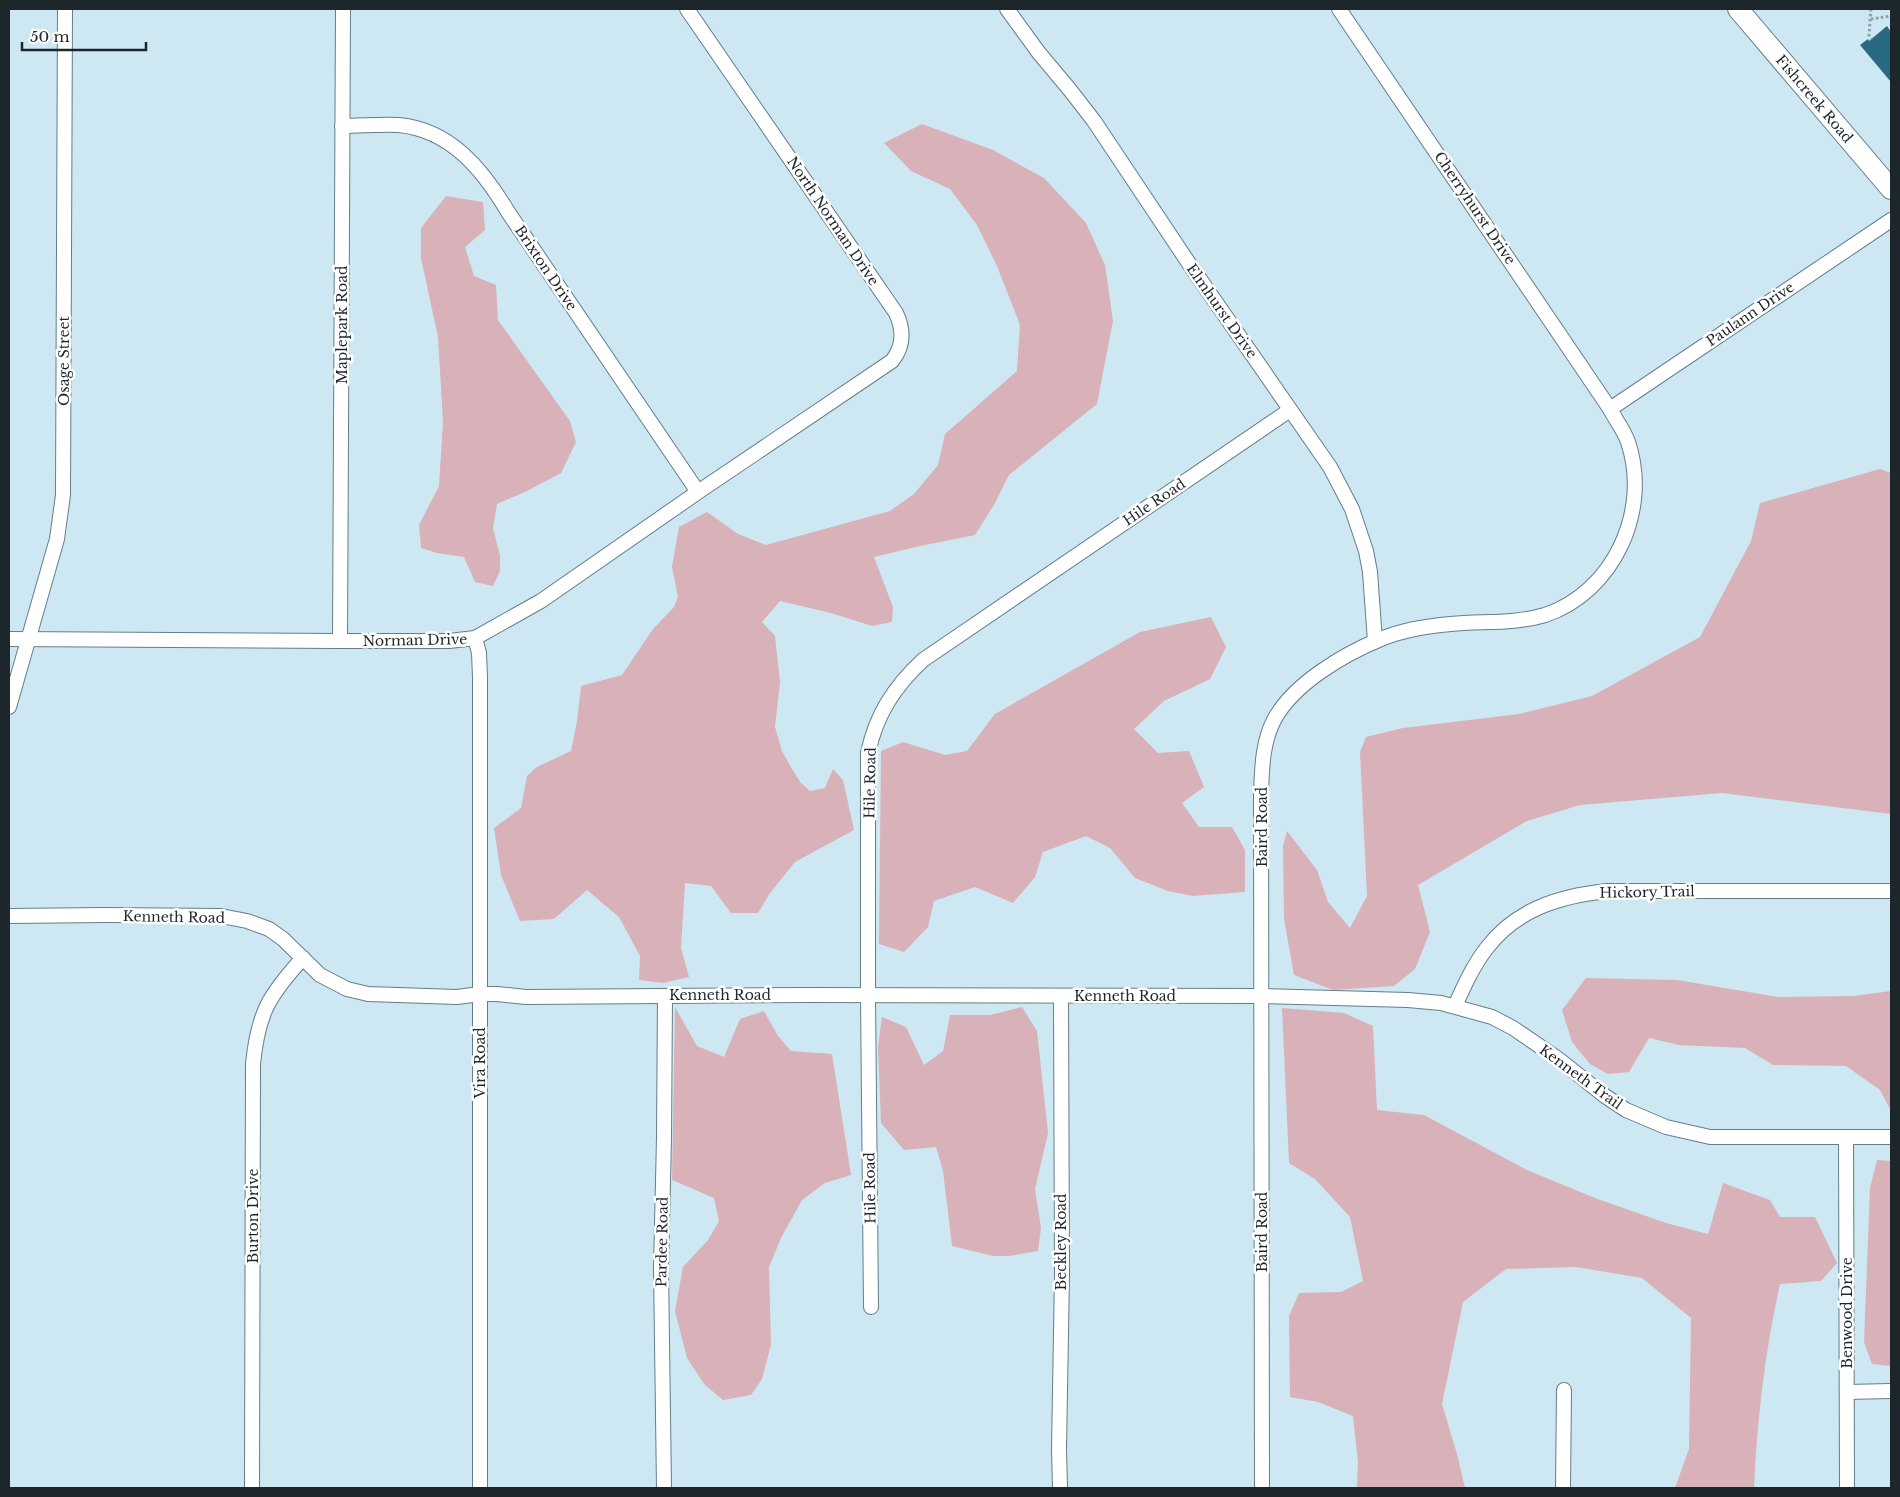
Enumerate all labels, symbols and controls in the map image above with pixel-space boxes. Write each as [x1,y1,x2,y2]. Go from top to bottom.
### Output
scale bar [22,20,146,52]
text: 50 m [30,27,70,46]
street label: Fishcreek Road [1772,51,1857,147]
street label: Cherryhurst Drive [1431,148,1519,268]
street label: North Norman Drive [783,153,883,289]
street label: Brixton Drive [511,222,581,314]
street label: Elmhurst Drive [1183,260,1261,362]
street label: Maplepark Road [333,265,351,384]
street label: Paulann Drive [1703,278,1797,350]
street label: Osage Street [55,315,73,406]
street label: Hile Road [1119,474,1189,529]
street label: Norman Drive [363,630,467,650]
street label: Hile Road [860,747,880,819]
street label: Baird Road [1253,786,1271,867]
street label: Hickory Trail [1599,882,1695,902]
street label: Kenneth Road [123,907,226,927]
street label: Kenneth Road [669,986,772,1004]
street label: Kenneth Road [1074,987,1177,1005]
street label: Vira Road [471,1027,489,1100]
street label: Kenneth Trail [1536,1041,1626,1113]
street label: Hile Road [860,1152,880,1224]
street label: Burton Drive [244,1169,262,1263]
street label: Baird Road [1253,1191,1271,1272]
street label: Beckley Road [1052,1193,1070,1291]
street label: Pardee Road [652,1196,672,1287]
street label: Benwood Drive [1838,1257,1856,1369]

